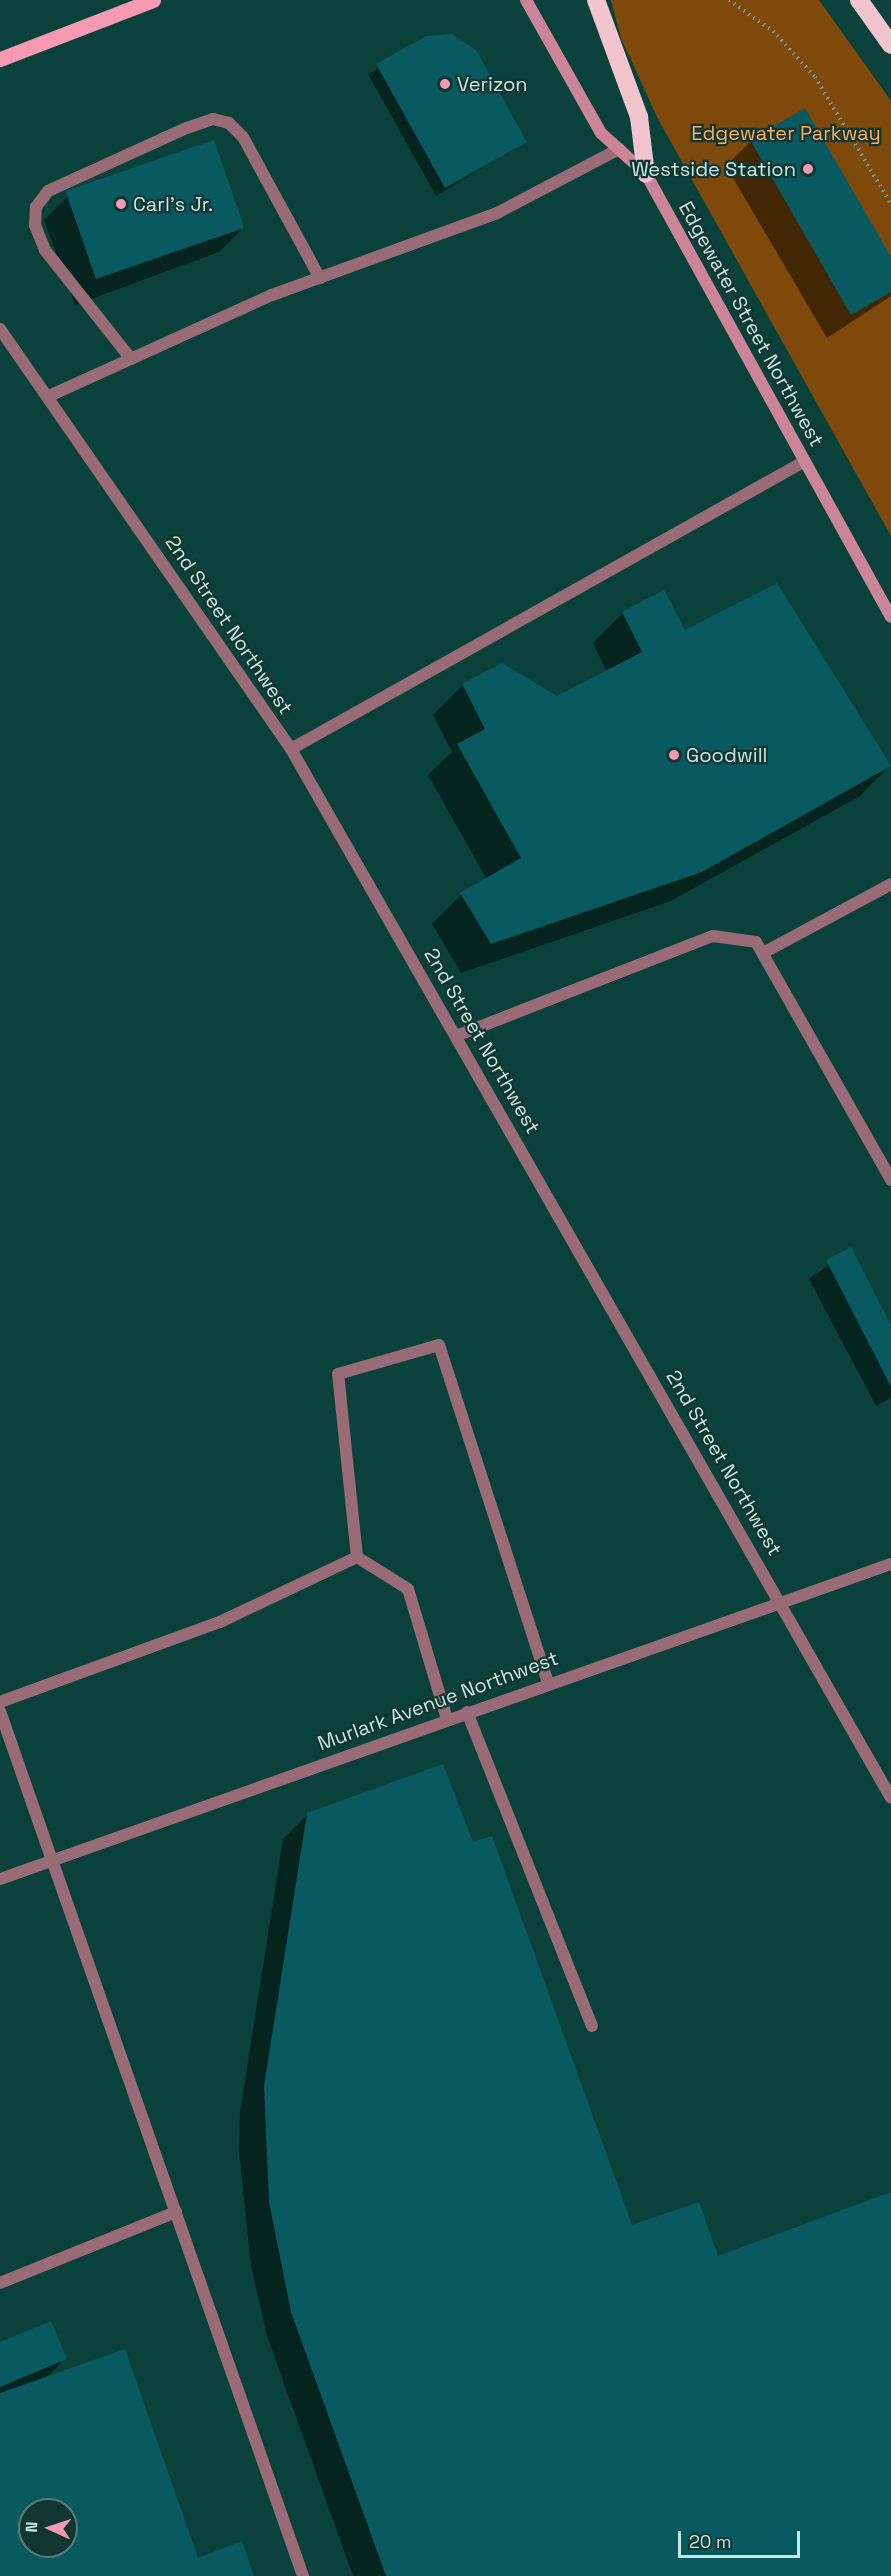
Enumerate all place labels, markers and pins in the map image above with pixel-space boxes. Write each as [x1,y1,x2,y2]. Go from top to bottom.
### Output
place label: Verizon [457,72,528,96]
marker: Verizon [438,77,452,91]
place label: Westside Station [631,157,796,181]
marker: Westside Station [801,162,815,176]
place label: Carl's Jr. [133,192,213,216]
marker: Carl's Jr. [114,197,128,211]
place label: Goodwill [686,743,768,767]
marker: Goodwill [667,748,681,762]

